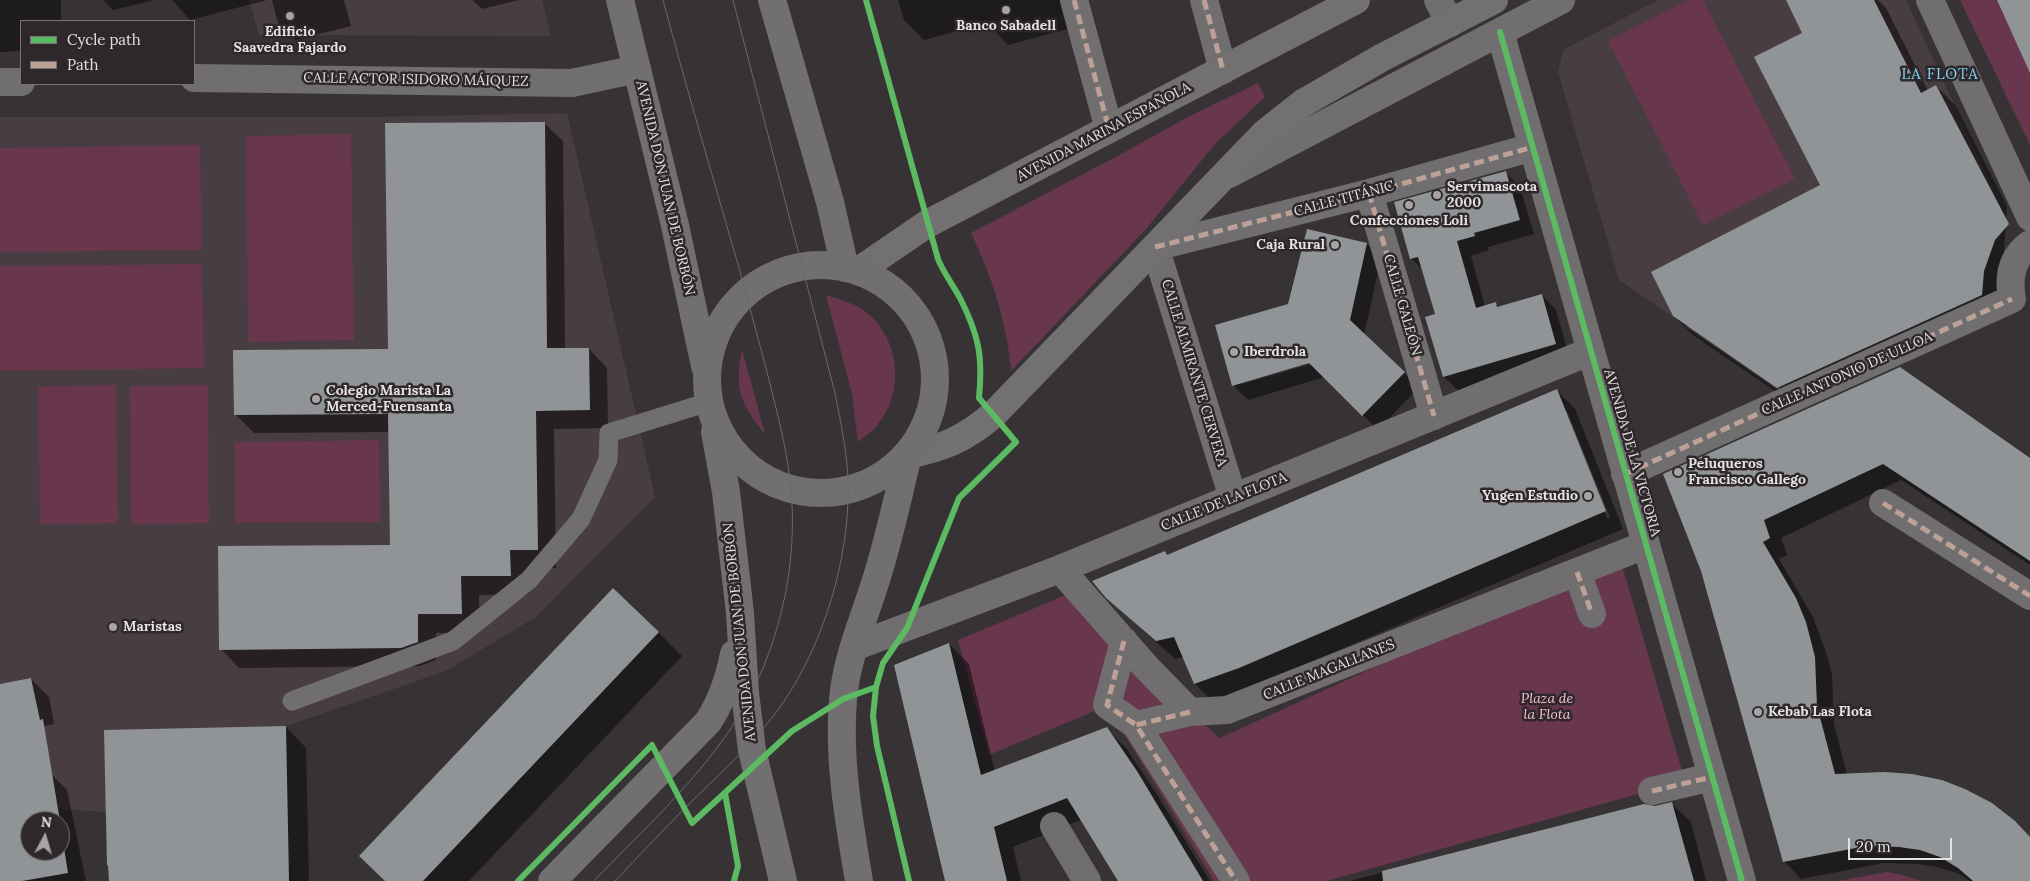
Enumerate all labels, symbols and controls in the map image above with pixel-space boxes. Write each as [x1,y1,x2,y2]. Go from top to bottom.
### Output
marker: Banco Sabadell [1000,4,1012,16]
marker: Edificio Saavedra Fajardo [284,10,296,22]
place label: Banco Sabadell [956,18,1056,34]
legend [20,20,195,85]
place label: Edificio Saavedra Fajardo [234,24,346,56]
text: Cycle path [67,30,141,49]
text: Path [67,55,98,74]
district label: LA FLOTA [1900,66,1980,84]
street label: CALLE ACTOR ISIDORO MÁIQUEZ [303,70,529,90]
street label: AVENIDA DON JUAN DE BORBÓN [632,79,698,297]
street label: AVENIDA MARINA ESPAÑOLA [1014,79,1194,185]
street label: CALLE TITÁNIC [1292,178,1396,220]
place label: Servimascota 2000 [1447,179,1537,212]
marker: Servimascota 2000 [1431,189,1443,201]
marker: Confecciones Loli [1403,199,1415,211]
place label: Confecciones Loli [1350,213,1468,229]
place label: Caja Rural [1256,237,1325,253]
marker: Caja Rural [1329,239,1341,251]
street label: CALLE GALEÓN [1379,252,1425,358]
street label: CALLE ALMIRANTE CERVERA [1157,277,1231,469]
street label: CALLE ANTONIO DE ULLOA [1759,329,1935,419]
place label: Iberdrola [1244,344,1306,360]
marker: Iberdrola [1228,346,1240,358]
street label: AVENIDA DE LA VICTORIA [1600,367,1664,539]
place label: Colegio Marista La Merced-Fuensanta [326,383,452,416]
marker: Colegio Marista La Merced-Fuensanta [310,393,322,405]
place label: Peluqueros Francisco Gallego [1688,456,1806,488]
marker: Peluqueros Francisco Gallego [1672,466,1684,478]
street label: CALLE DE LA FLOTA [1159,469,1289,535]
place label: Yugen Estudio [1482,488,1578,504]
marker: Yugen Estudio [1582,490,1594,502]
street label: AVENIDA DON JUAN DE BORBÓN [720,522,760,742]
place label: Maristas [123,619,182,635]
marker: Maristas [107,621,119,633]
street label: CALLE MAGALLANES [1261,636,1397,704]
park label: Plaza de la Flota [1521,691,1573,724]
place label: Kebab Las Flota [1768,704,1872,720]
marker: Kebab Las Flota [1752,706,1764,718]
north arrow [20,811,70,861]
text: N [40,813,53,832]
scale bar [1850,828,1954,860]
text: 20 m [1856,837,1891,856]

